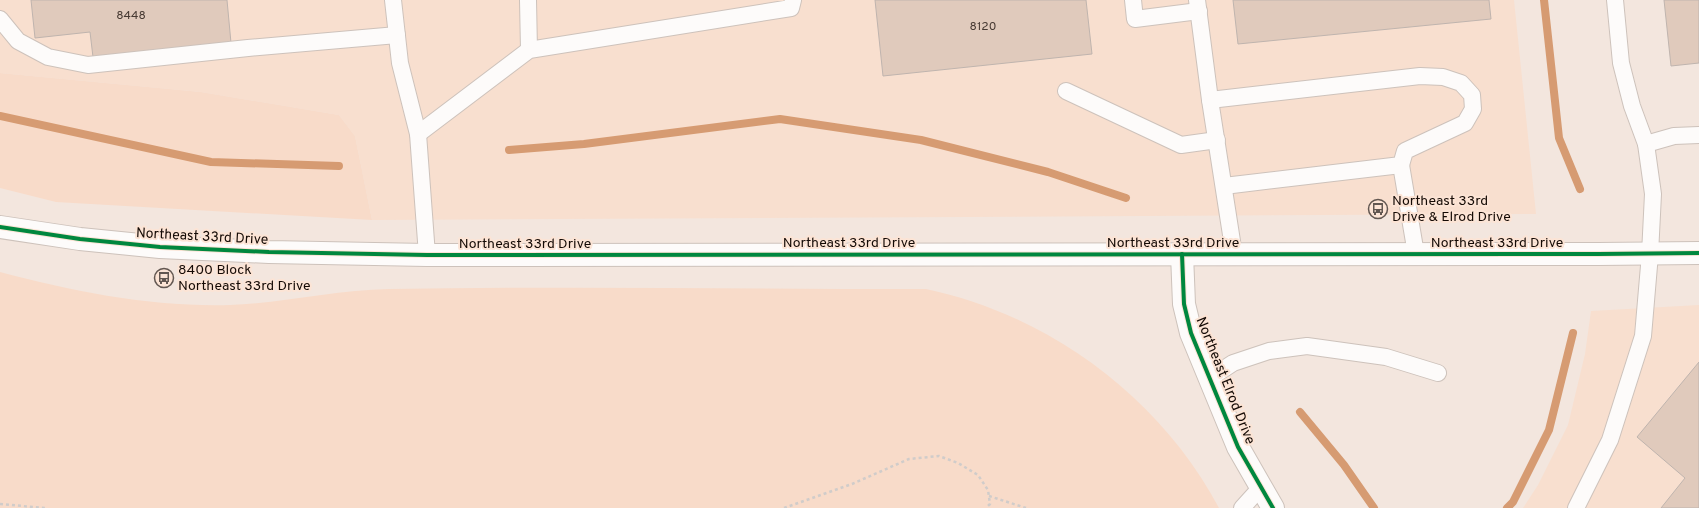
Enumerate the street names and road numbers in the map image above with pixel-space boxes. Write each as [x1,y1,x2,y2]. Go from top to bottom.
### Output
street label: Northeast 33rd Drive [135,225,269,249]
street label: Northeast 33rd Drive [783,235,915,252]
street label: Northeast 33rd Drive [1107,235,1239,252]
street label: Northeast 33rd Drive [1431,235,1563,252]
street label: Northeast 33rd Drive [459,236,591,253]
street label: Northeast Elrod Drive [1192,315,1258,447]

